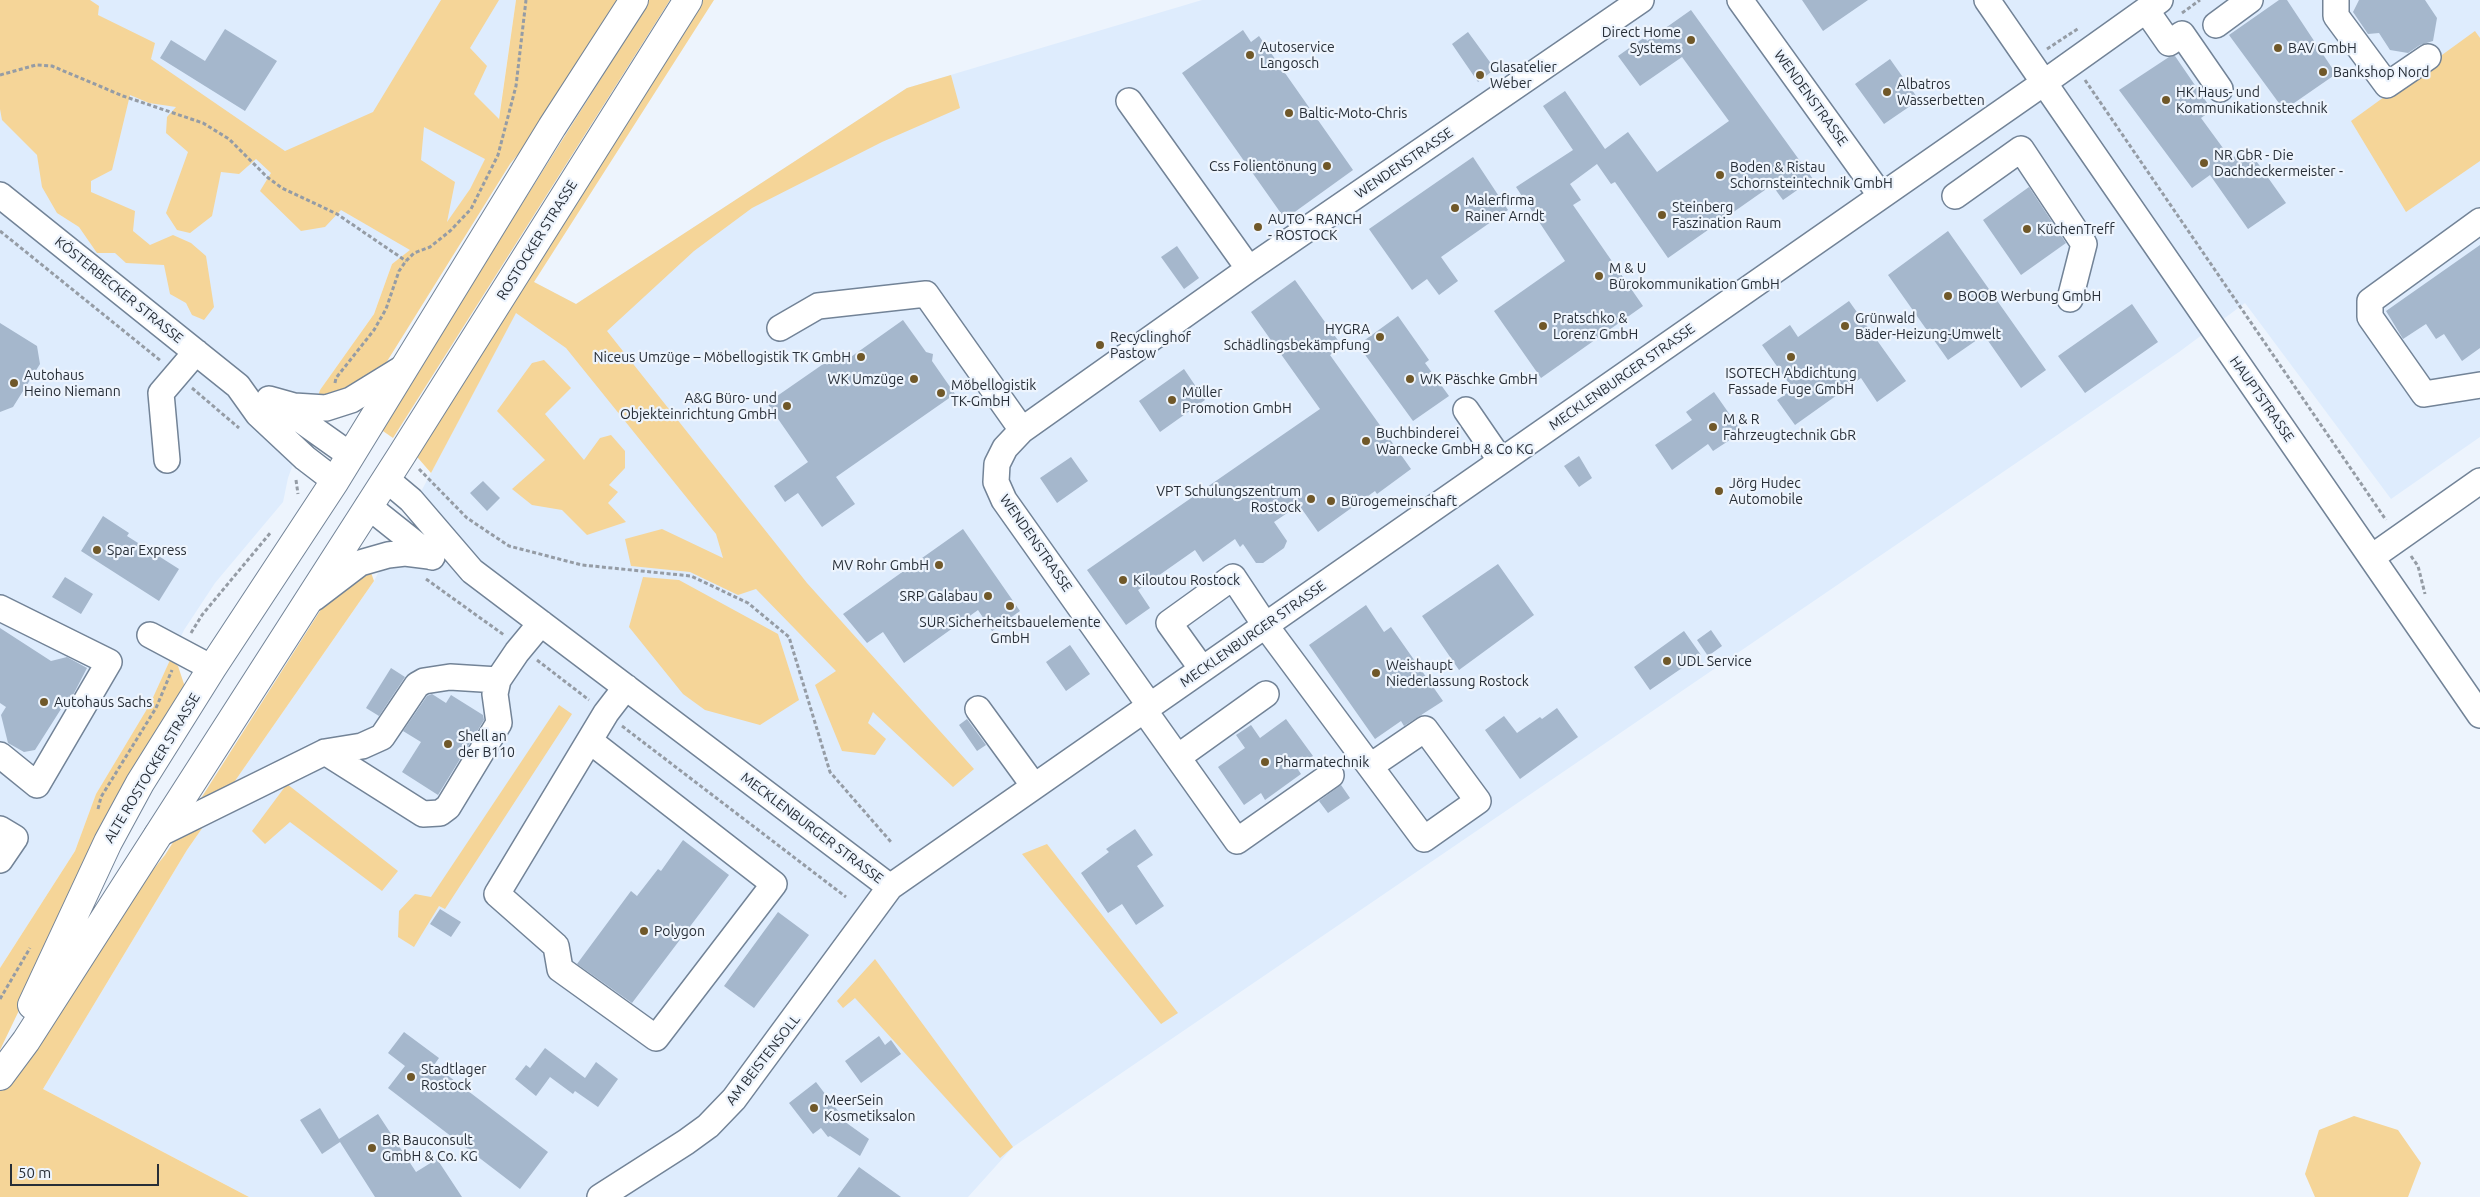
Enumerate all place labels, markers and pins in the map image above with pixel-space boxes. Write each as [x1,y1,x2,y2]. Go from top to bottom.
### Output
place label: Direct Home Systems [1602,24,1681,56]
marker: Direct Home Systems [1685,34,1697,46]
place label: Autoservice Langosch [1260,39,1335,72]
place label: BAV GmbH [2288,40,2357,56]
marker: BAV GmbH [2272,42,2284,54]
marker: Autoservice Langosch [1244,49,1256,61]
place label: Glasatelier Weber [1490,59,1557,92]
place label: Bankshop Nord [2333,64,2429,80]
marker: Bankshop Nord [2317,66,2329,78]
marker: Glasatelier Weber [1474,69,1486,81]
place label: Albatros Wasserbetten [1897,76,1985,108]
place label: HK Haus- und Kommunikationstechnik [2176,84,2328,116]
marker: Albatros Wasserbetten [1881,86,1893,98]
marker: HK Haus- und Kommunikationstechnik [2160,94,2172,106]
place label: Baltic-Moto-Chris [1299,105,1407,121]
marker: Baltic-Moto-Chris [1283,107,1295,119]
place label: NR GbR - Die Dachdeckermeister - [2214,147,2343,180]
marker: NR GbR - Die Dachdeckermeister - [2198,157,2210,169]
place label: Css Folientönung [1209,158,1317,174]
place label: Boden & Ristau Schornsteintechnik GmbH [1730,159,1893,192]
marker: Css Folientönung [1321,160,1333,172]
marker: Boden & Ristau Schornsteintechnik GmbH [1714,169,1726,181]
place label: Malerfirma Rainer Arndt [1465,192,1545,224]
place label: Steinberg Faszination Raum [1672,199,1781,232]
marker: Malerfirma Rainer Arndt [1449,202,1461,214]
marker: Steinberg Faszination Raum [1656,209,1668,221]
place label: AUTO - RANCH - ROSTOCK [1268,211,1362,243]
marker: AUTO - RANCH - ROSTOCK [1252,221,1264,233]
place label: KüchenTreff [2037,221,2115,237]
marker: KüchenTreff [2021,223,2033,235]
place label: M & U Bürokommunikation GmbH [1609,260,1780,292]
marker: M & U Bürokommunikation GmbH [1593,270,1605,282]
place label: BOOB Werbung GmbH [1958,288,2101,304]
marker: BOOB Werbung GmbH [1942,290,1954,302]
place label: Pratschko & Lorenz GmbH [1553,310,1638,342]
place label: Grünwald Bäder-Heizung-Umwelt [1855,310,2001,342]
marker: Pratschko & Lorenz GmbH [1537,320,1549,332]
marker: Grünwald Bäder-Heizung-Umwelt [1839,320,1851,332]
place label: HYGRA Schädlingsbekämpfung [1224,321,1370,354]
place label: Recyclinghof Pastow [1110,329,1191,362]
marker: HYGRA Schädlingsbekämpfung [1374,331,1386,343]
marker: Recyclinghof Pastow [1094,339,1106,351]
place label: Niceus Umzüge – Möbellogistik TK GmbH [594,349,851,365]
marker: Niceus Umzüge – Möbellogistik TK GmbH [855,351,867,363]
marker: ISOTECH Abdichtung Fassade Fuge GmbH [1785,351,1797,363]
place label: ISOTECH Abdichtung Fassade Fuge GmbH [1725,365,1857,398]
place label: Autohaus Heino Niemann [24,367,121,400]
place label: WK Umzüge [827,371,904,387]
place label: WK Päschke GmbH [1420,371,1538,387]
marker: WK Umzüge [908,373,920,385]
marker: WK Päschke GmbH [1404,373,1416,385]
marker: Autohaus Heino Niemann [8,377,20,389]
place label: Möbellogistik TK-GmbH [951,377,1036,410]
place label: Müller Promotion GmbH [1182,384,1292,417]
marker: Möbellogistik TK-GmbH [935,387,947,399]
place label: A&G Büro- und Objekteinrichtung GmbH [620,390,777,422]
marker: Müller Promotion GmbH [1166,394,1178,406]
marker: A&G Büro- und Objekteinrichtung GmbH [781,400,793,412]
place label: M & R Fahrzeugtechnik GbR [1723,411,1856,444]
marker: M & R Fahrzeugtechnik GbR [1707,421,1719,433]
place label: Buchbinderei Warnecke GmbH & Co KG [1376,425,1533,458]
marker: Buchbinderei Warnecke GmbH & Co KG [1360,435,1372,447]
place label: Jörg Hudec Automobile [1729,475,1803,508]
place label: VPT Schulungszentrum Rostock [1156,483,1301,516]
marker: Jörg Hudec Automobile [1713,485,1725,497]
marker: VPT Schulungszentrum Rostock [1305,493,1317,505]
place label: Bürogemeinschaft [1341,493,1457,509]
marker: Bürogemeinschaft [1325,495,1337,507]
place label: Spar Express [107,542,187,558]
marker: Spar Express [91,544,103,556]
place label: MV Rohr GmbH [832,557,929,573]
marker: MV Rohr GmbH [933,559,945,571]
place label: Kiloutou Rostock [1133,572,1240,588]
marker: Kiloutou Rostock [1117,574,1129,586]
place label: SRP Galabau [900,588,978,604]
marker: SRP Galabau [982,590,994,602]
marker: SUR Sicherheitsbauelemente GmbH [1004,600,1016,612]
place label: SUR Sicherheitsbauelemente GmbH [919,614,1101,646]
place label: UDL Service [1677,653,1752,669]
marker: UDL Service [1661,655,1673,667]
place label: Weishaupt Niederlassung Rostock [1386,657,1529,690]
marker: Weishaupt Niederlassung Rostock [1370,667,1382,679]
place label: Autohaus Sachs [54,694,152,710]
marker: Autohaus Sachs [38,696,50,708]
place label: Shell an der B110 [458,728,515,760]
marker: Shell an der B110 [442,738,454,750]
place label: Pharmatechnik [1275,754,1369,770]
marker: Pharmatechnik [1259,756,1271,768]
place label: Polygon [654,923,705,939]
marker: Polygon [638,925,650,937]
place label: Stadtlager Rostock [421,1061,487,1094]
marker: Stadtlager Rostock [405,1071,417,1083]
place label: MeerSein Kosmetiksalon [824,1092,916,1124]
marker: MeerSein Kosmetiksalon [808,1102,820,1114]
place label: BR Bauconsult GmbH & Co. KG [382,1132,478,1164]
marker: BR Bauconsult GmbH & Co. KG [366,1142,378,1154]

